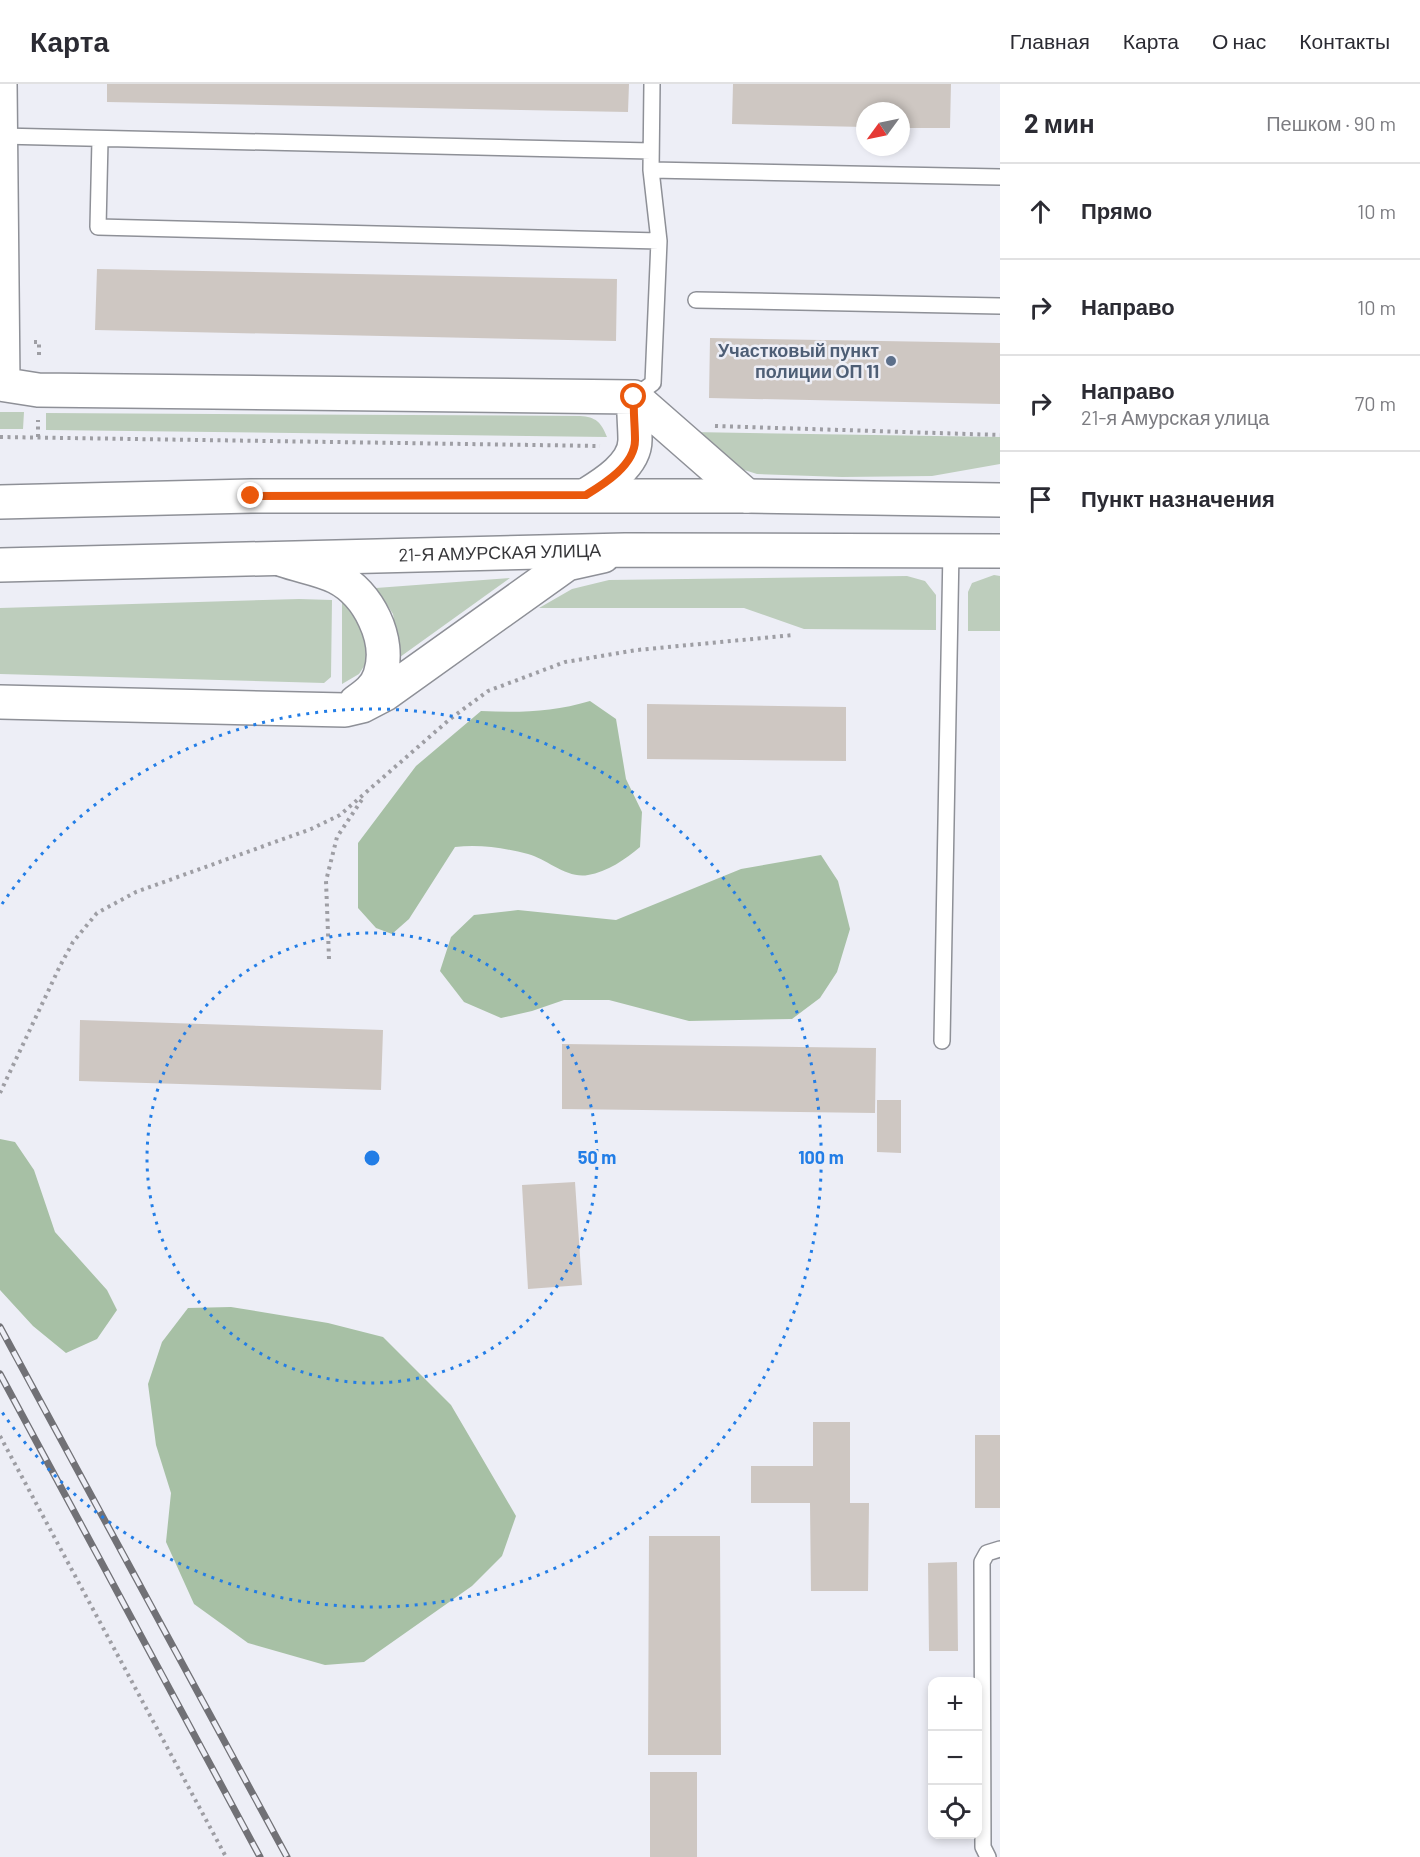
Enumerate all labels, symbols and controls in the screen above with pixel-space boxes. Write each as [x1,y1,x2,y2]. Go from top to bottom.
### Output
text: Карта [30,24,109,58]
text: Главная [1010,28,1090,53]
text: Карта [1123,28,1179,53]
text: О нас [1212,28,1266,53]
text: Контакты [1299,28,1390,53]
north arrow [856,102,910,156]
text: 2 мин [1024,107,1095,138]
text: Пешком · 90 m [1266,111,1396,135]
icon: ahead [1024,195,1057,228]
text: Прямо [1081,197,1152,223]
text: 10 m [1357,199,1396,223]
icon: right [1024,291,1057,324]
text: Направо [1081,293,1175,319]
text: 10 m [1357,295,1396,319]
place label: Участковый пункт полиции ОП 11 [718,339,879,382]
marker: Участковый пункт полиции ОП 11 [884,354,898,368]
text: Направо [1081,377,1175,403]
route start [620,383,646,409]
icon: right [1024,387,1057,420]
text: 70 m [1355,391,1396,415]
text: 21-я Амурская улица [1081,405,1270,429]
route end [237,482,263,508]
icon: arrive [1024,483,1057,516]
text: Пункт назначения [1081,485,1275,511]
street label: 21-Я АМУРСКАЯ УЛИЦА [398,539,601,565]
text: 50 m [578,1146,616,1168]
text: 100 m [798,1146,844,1168]
centre of rings [362,1148,382,1168]
map controls [928,1677,982,1839]
button: + [928,1677,982,1731]
button: − [928,1731,982,1785]
button: locate [928,1785,982,1839]

